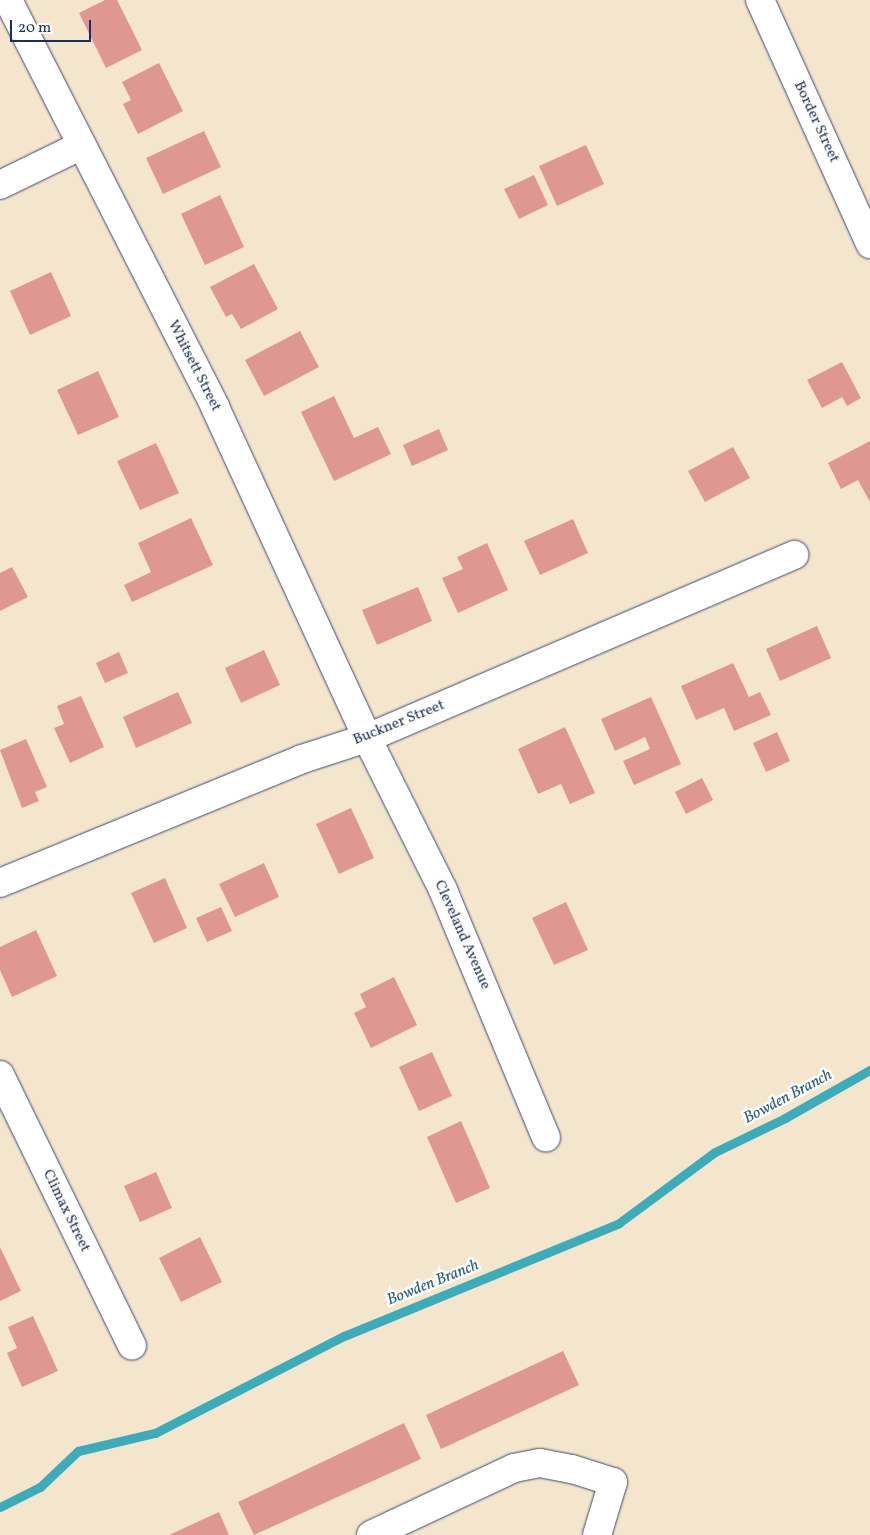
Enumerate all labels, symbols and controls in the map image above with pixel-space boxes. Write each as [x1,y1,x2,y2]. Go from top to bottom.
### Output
scale bar [12,10,94,42]
text: 20 m [18,18,51,39]
street label: Border Street [789,78,843,166]
street label: Whitsett Street [163,317,225,415]
street label: Buckner Street [351,696,447,750]
street label: Cleveland Avenue [430,878,494,992]
water label: Bowden Branch [740,1066,836,1128]
street label: Climax Street [38,1167,94,1255]
water label: Bowden Branch [384,1256,482,1310]

